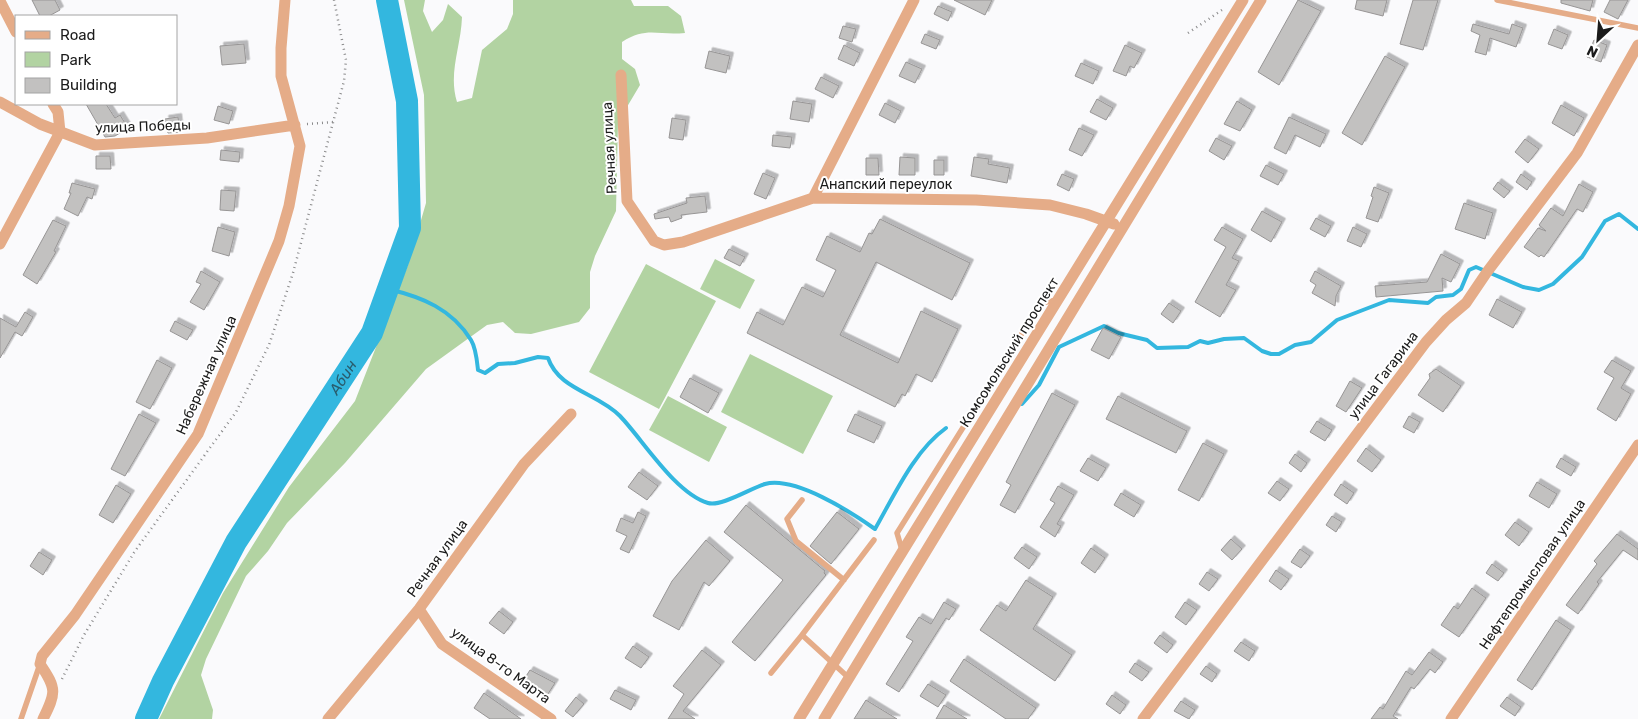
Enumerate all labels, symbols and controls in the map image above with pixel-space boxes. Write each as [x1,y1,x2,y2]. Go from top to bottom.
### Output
legend [15,15,178,105]
north arrow [1573,15,1623,65]
text: Road [60,26,96,44]
text: N [1584,41,1601,61]
text: Park [60,51,91,69]
text: Building [60,76,117,94]
street label: Речная улица [599,102,620,194]
street label: улица Победы [95,116,191,137]
street label: Анапский переулок [820,176,953,193]
street label: Комсомольский проспект [956,274,1063,430]
street label: Набережная улица [173,313,240,437]
street label: улица Гагарина [1345,328,1422,423]
water label: Абин [325,357,361,399]
street label: Нефтепромысловая улица [1476,496,1589,653]
street label: Речная улица [403,516,471,601]
street label: улица 8-го Марта [448,624,554,707]

